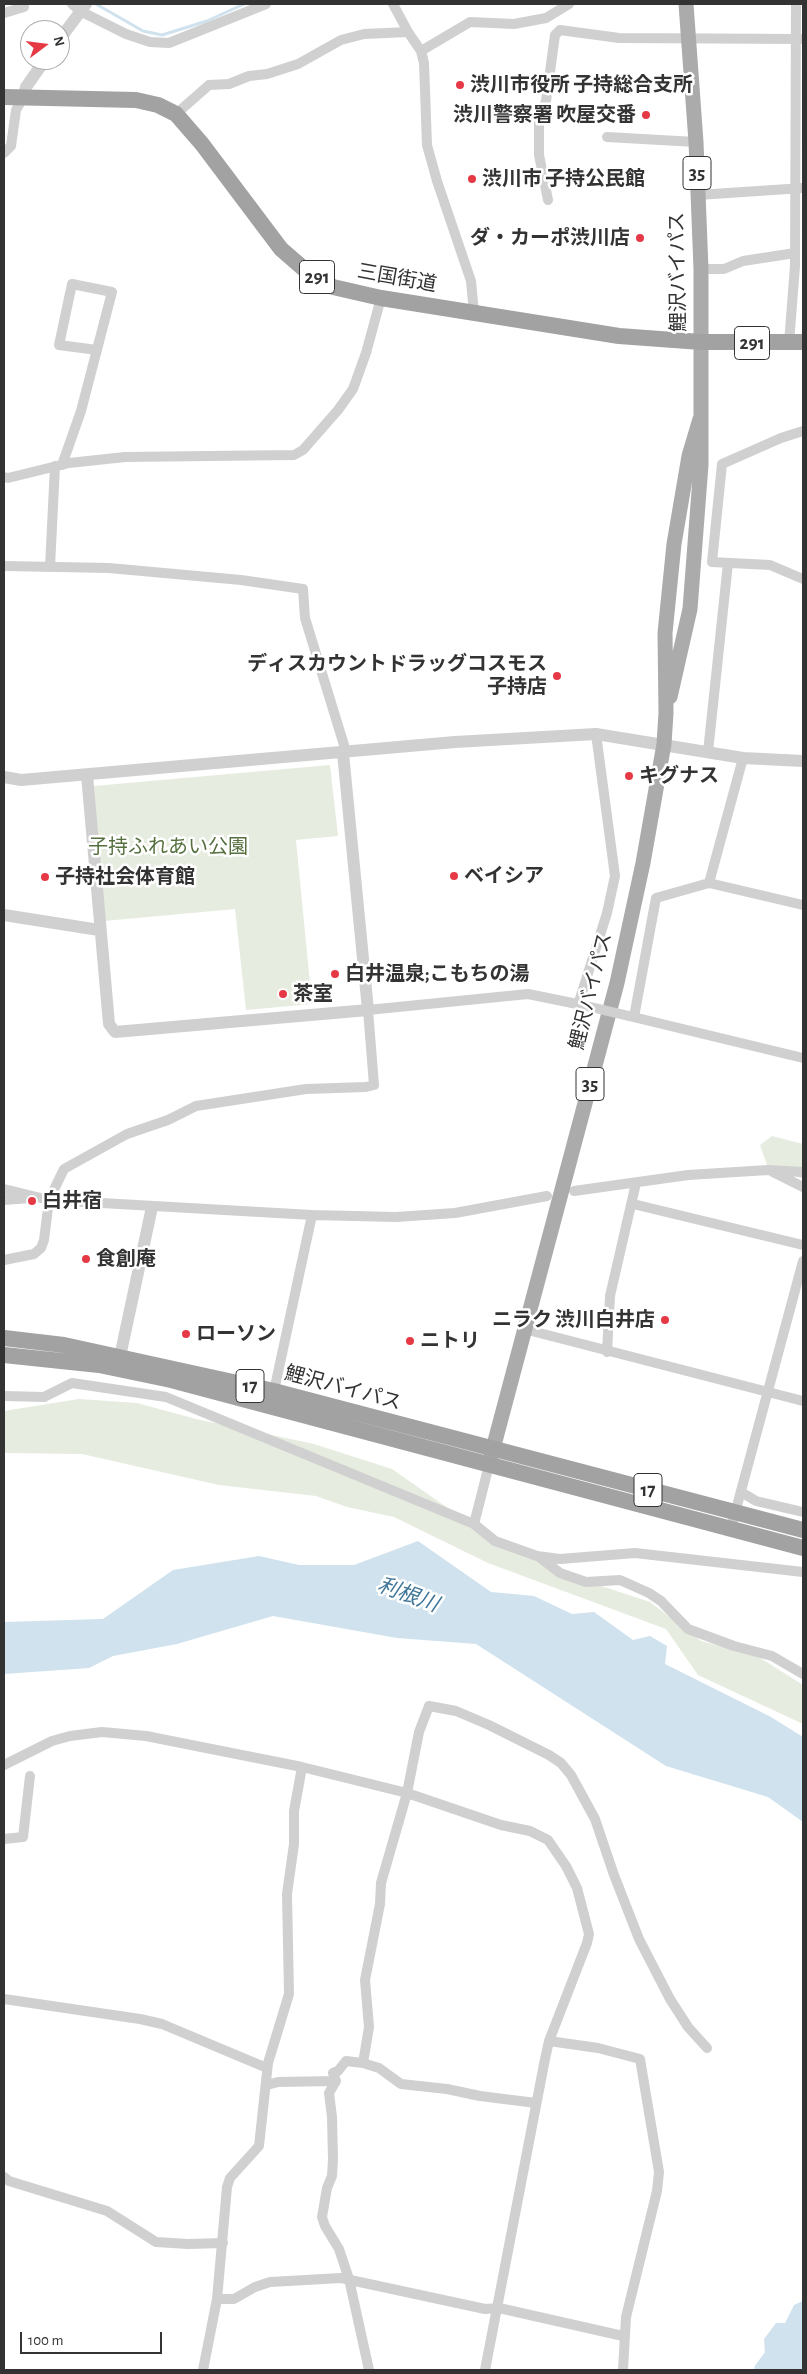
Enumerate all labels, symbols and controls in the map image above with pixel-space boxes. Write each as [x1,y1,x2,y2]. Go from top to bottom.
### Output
north arrow [20,20,70,70]
text: N [50,35,67,48]
place label: 渋川市役所 子持総合支所 [470,73,693,97]
marker: 渋川市役所 子持総合支所 [454,79,466,91]
place label: 渋川警察署 吹屋交番 [453,103,636,127]
marker: 渋川警察署 吹屋交番 [640,109,652,121]
road number: 35 [683,156,711,190]
place label: 渋川市 子持公民館 [482,167,645,191]
marker: 渋川市 子持公民館 [466,173,478,185]
street label: 鯉沢バイパス [665,212,691,332]
place label: ダ・カーポ渋川店 [470,226,630,250]
marker: ダ・カーポ渋川店 [634,232,646,244]
street label: 三国街道 [356,259,438,297]
road number: 291 [300,260,334,294]
road number: 291 [734,326,770,359]
place label: ディスカウントドラッグコスモス 子持店 [247,652,547,699]
marker: ディスカウントドラッグコスモス 子持店 [551,670,563,682]
place label: キグナス [639,764,719,788]
marker: キグナス [623,770,635,782]
park label: 子持ふれあい公園 [88,835,248,859]
place label: ベイシア [464,864,544,888]
place label: 子持社会体育館 [55,865,195,889]
marker: ベイシア [448,870,460,882]
marker: 子持社会体育館 [39,871,51,883]
street label: 鯉沢バイパス [565,930,617,1052]
place label: 白井温泉;こもちの湯 [345,962,530,986]
marker: 白井温泉;こもちの湯 [329,968,341,980]
place label: 茶室 [293,982,333,1006]
marker: 茶室 [277,988,289,1000]
road number: 35 [576,1068,604,1100]
place label: 白井宿 [42,1189,102,1213]
marker: 白井宿 [26,1195,38,1207]
place label: 食創庵 [96,1247,156,1271]
marker: 食創庵 [80,1253,92,1265]
place label: ニラク 渋川白井店 [492,1308,655,1332]
marker: ニラク 渋川白井店 [659,1314,671,1326]
place label: ローソン [196,1322,276,1346]
marker: ローソン [180,1328,192,1340]
place label: ニトリ [420,1329,480,1353]
marker: ニトリ [404,1335,416,1347]
street label: 鯉沢バイパス [282,1361,404,1415]
road number: 17 [236,1370,264,1402]
road number: 17 [634,1474,662,1506]
water label: 利根川 [374,1572,442,1618]
scale bar [22,2322,165,2354]
text: 100 m [28,2333,63,2348]

